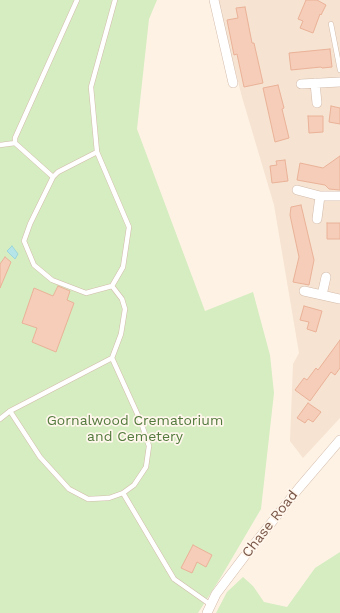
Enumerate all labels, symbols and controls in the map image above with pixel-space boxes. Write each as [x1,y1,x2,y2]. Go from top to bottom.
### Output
park label: Gornalwood Crematorium and Cemetery [47,413,223,446]
street label: Chase Road [239,487,301,561]

